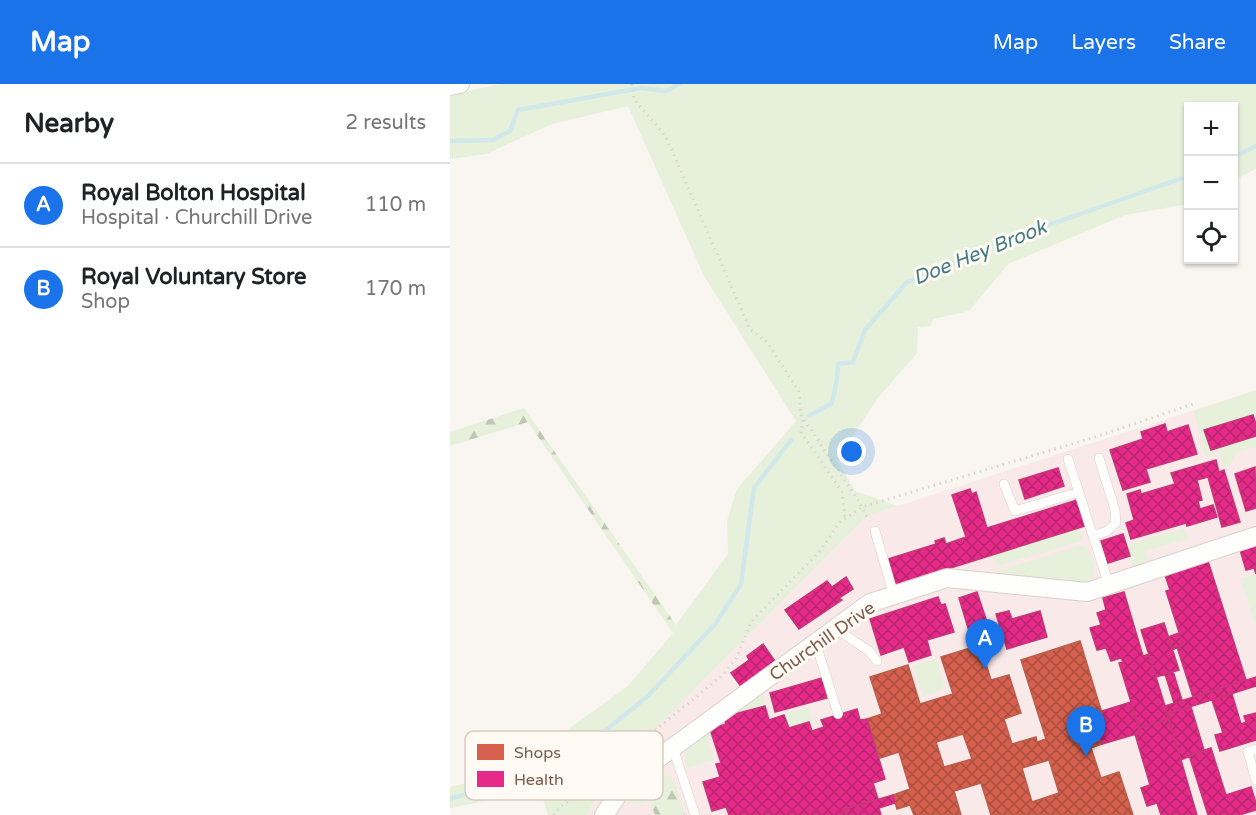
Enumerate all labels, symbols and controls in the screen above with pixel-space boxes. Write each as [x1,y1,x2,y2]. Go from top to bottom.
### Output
text: Map [30,25,90,59]
text: Map [993,30,1038,55]
text: Layers [1071,30,1136,55]
text: Share [1169,30,1226,55]
map controls [1184,102,1238,264]
button: + [1184,102,1238,156]
text: Nearby [24,108,114,139]
text: 2 results [346,111,426,135]
button: − [1184,156,1238,210]
text: Royal Bolton Hospital [81,180,306,206]
text: A [36,193,51,217]
text: 110 m [365,193,426,217]
text: Hospital · Churchill Drive [81,206,312,230]
button: locate [1184,210,1238,264]
water label: Doe Hey Brook [910,215,1052,291]
text: Royal Voluntary Store [81,264,307,290]
text: B [37,277,50,301]
text: 170 m [365,277,426,301]
text: Shop [81,290,130,314]
your location [837,437,866,466]
street label: Churchill Drive [765,596,879,686]
pin: A [966,620,1004,669]
pin: B [1066,706,1106,756]
legend [465,731,663,800]
text: Shops [514,743,561,763]
text: Health [514,770,564,790]

